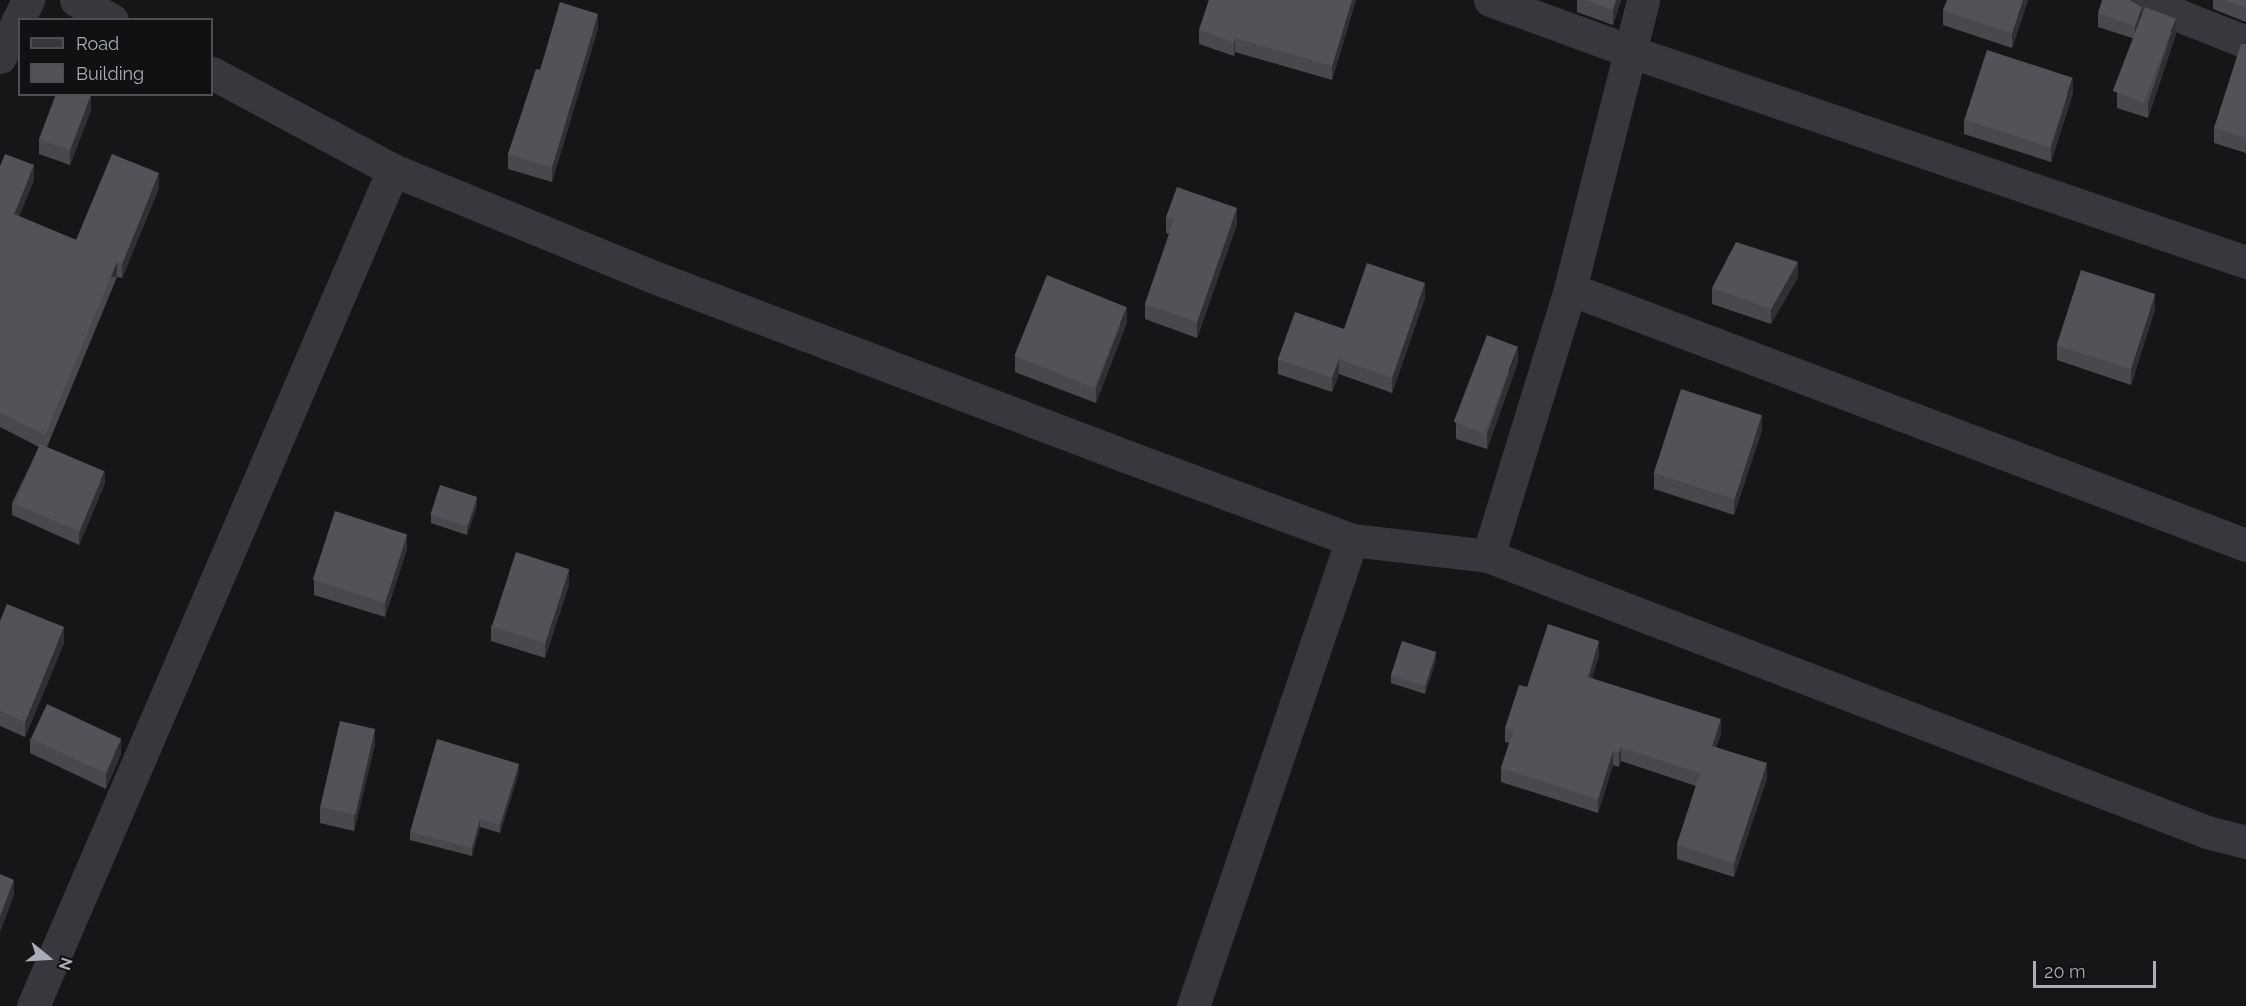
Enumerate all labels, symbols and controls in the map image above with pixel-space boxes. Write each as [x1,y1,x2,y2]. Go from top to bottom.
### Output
legend [18,18,213,96]
text: Road [76,33,119,54]
text: Building [76,63,144,84]
north arrow [18,928,78,988]
scale bar [2036,949,2159,987]
text: N [55,955,77,972]
text: 20 m [2044,961,2086,982]

